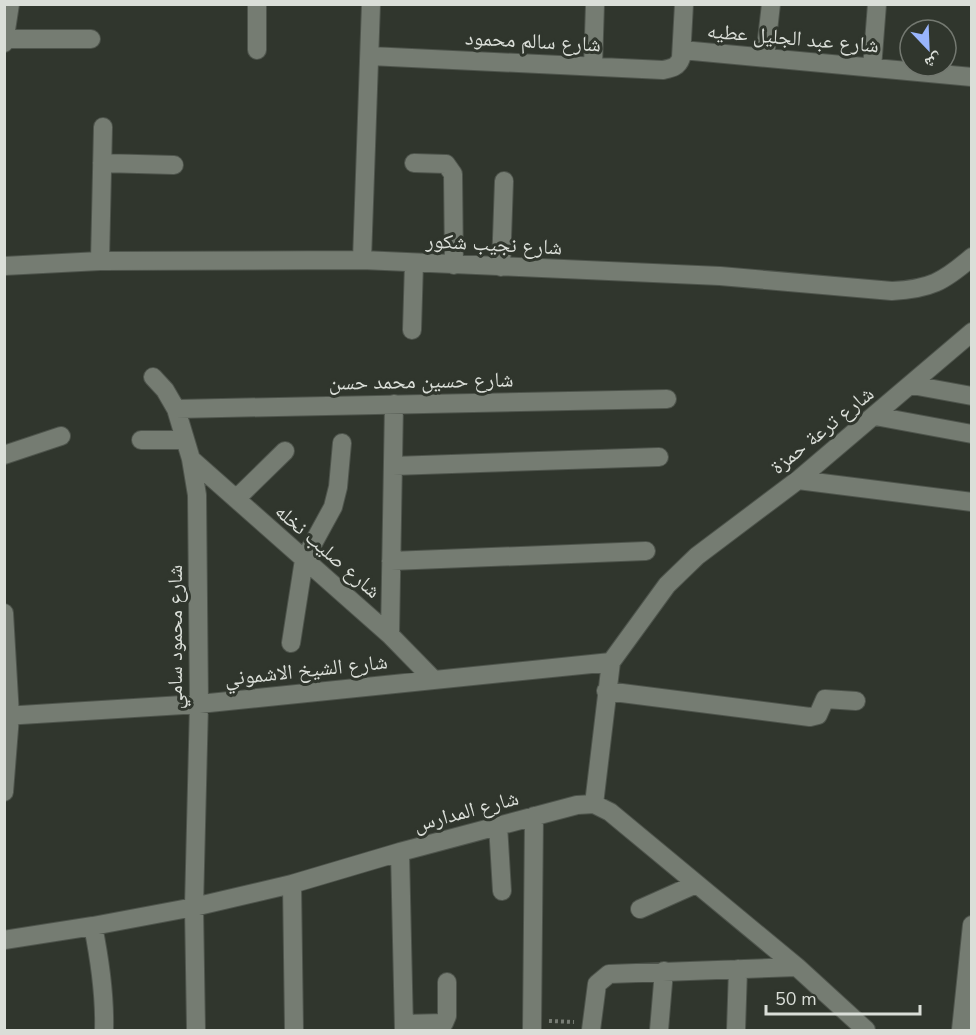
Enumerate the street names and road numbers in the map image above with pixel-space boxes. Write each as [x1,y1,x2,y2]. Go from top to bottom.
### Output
street label: شارع عبد الجليل عطيه [706,17,880,59]
street label: شارع سالم محمود [464,23,602,59]
street label: شارع نجيب شكور [424,226,563,262]
street label: شارع حسين محمد حسن [328,365,514,397]
street label: شارع ترعة حمزة [764,380,880,480]
street label: شارع صليب نخله [269,497,387,605]
street label: شارع محمود سامي [161,565,191,709]
street label: شارع الشيخ الاشموني [223,648,389,695]
street label: شارع المدارس [410,784,522,838]

